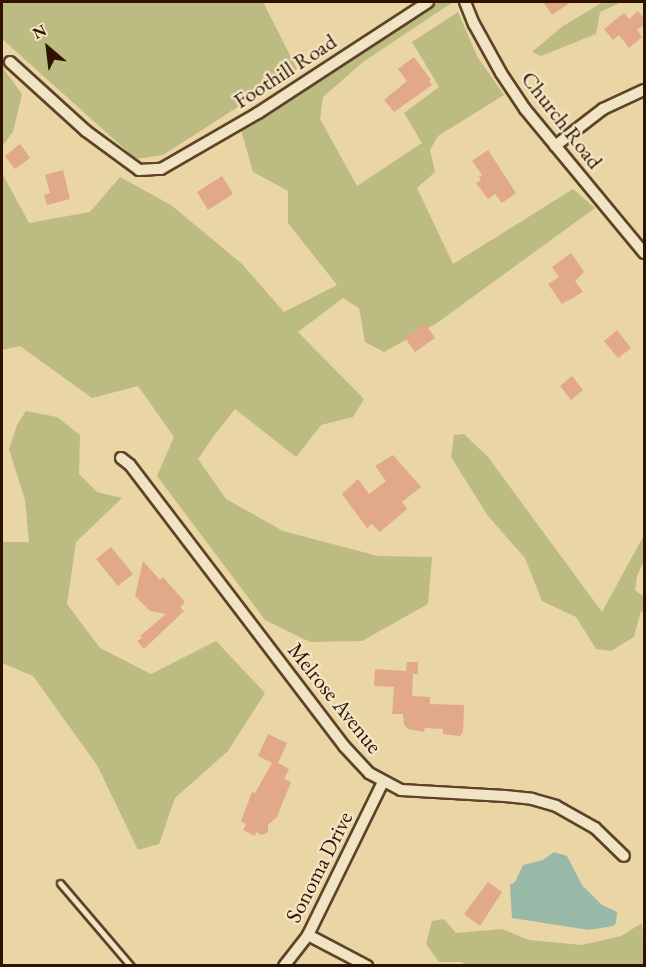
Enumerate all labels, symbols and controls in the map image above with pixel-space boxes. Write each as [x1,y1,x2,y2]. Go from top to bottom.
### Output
north arrow [18,18,78,78]
text: N [29,19,50,44]
street label: Foothill Road [229,28,341,114]
street label: Church Road [516,66,608,174]
street label: Melrose Avenue [282,637,388,759]
street label: Sonoma Drive [280,807,358,927]

